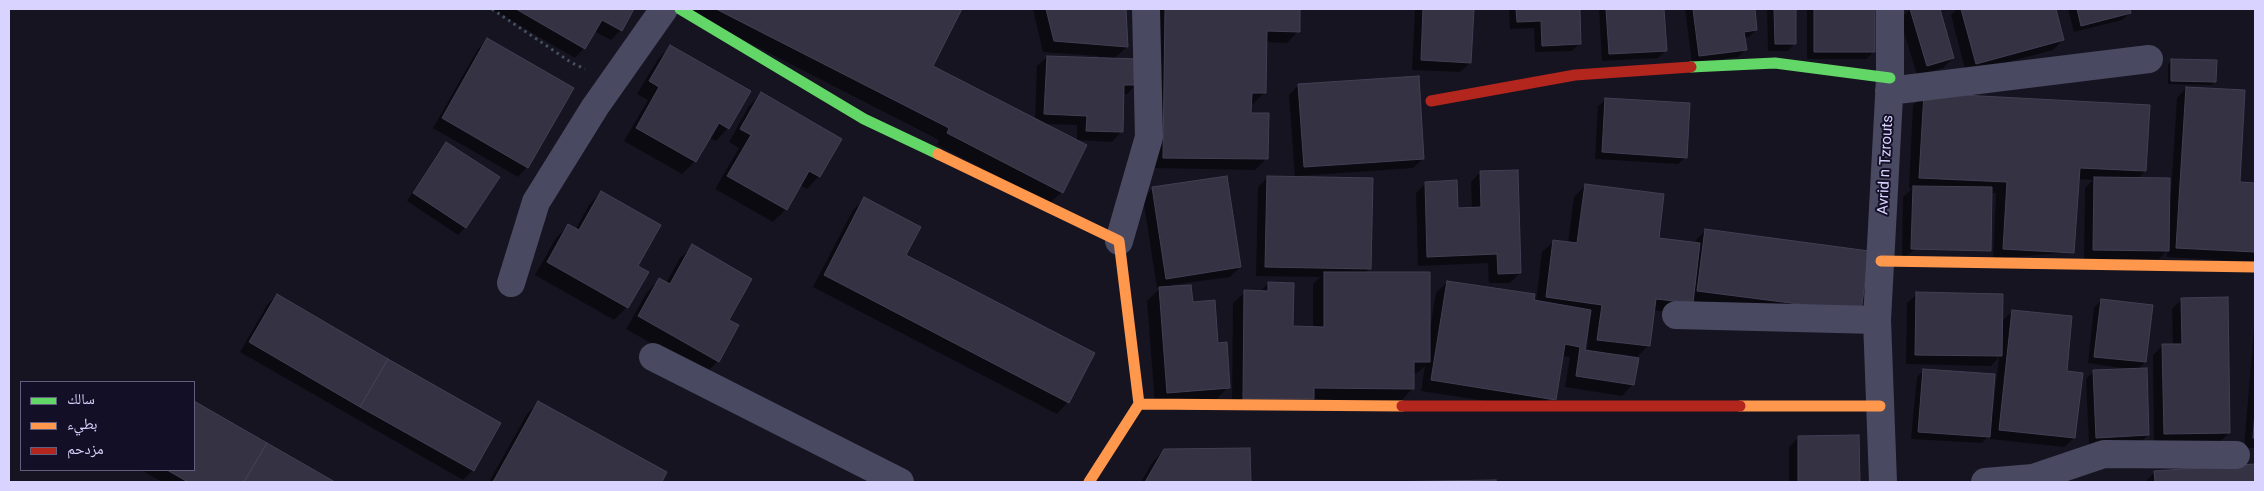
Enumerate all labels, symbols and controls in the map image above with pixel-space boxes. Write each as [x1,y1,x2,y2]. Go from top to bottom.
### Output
street label: Avrid n Tzrouts [1874,115,1898,215]
legend [20,381,195,471]
text: سالك [67,390,95,408]
text: بطيء [67,415,97,433]
text: مزدحم [67,440,104,458]

